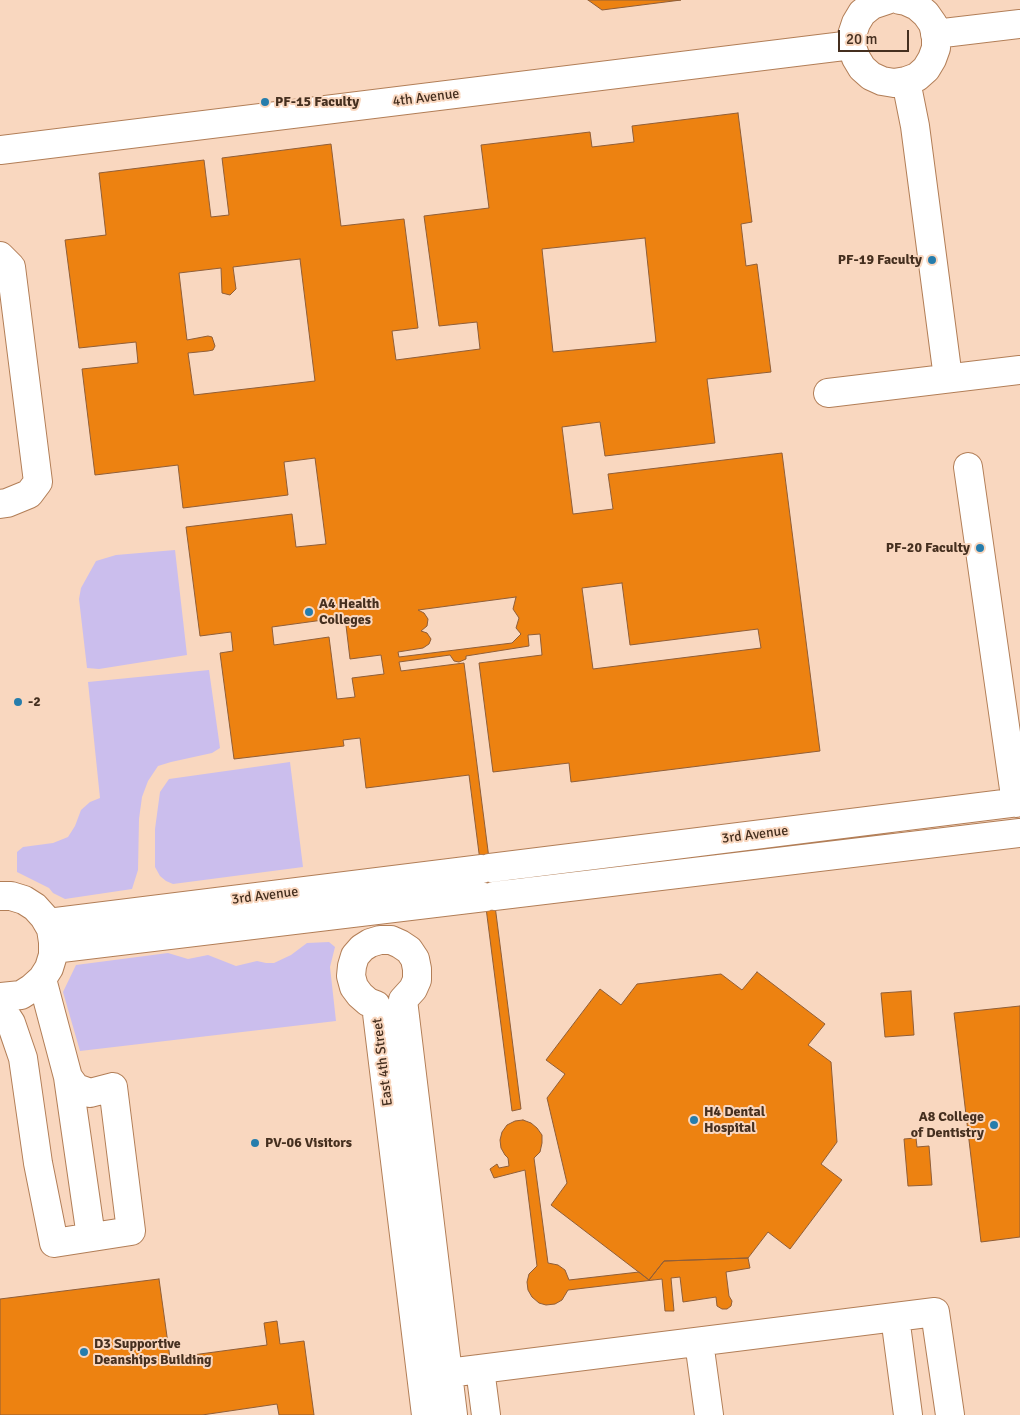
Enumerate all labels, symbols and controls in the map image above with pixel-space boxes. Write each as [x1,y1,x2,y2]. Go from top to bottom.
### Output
scale bar [840,20,911,52]
text: 20 m [846,30,877,48]
street label: 4th Avenue [392,86,460,110]
place label: PF-15 Faculty [275,94,359,110]
marker: PF-15 Faculty [259,96,271,108]
place label: PF-19 Faculty [838,252,922,268]
marker: PF-19 Faculty [926,254,938,266]
place label: PF-20 Faculty [886,540,970,556]
marker: PF-20 Faculty [974,542,986,554]
place label: A4 Health Colleges [319,596,379,628]
marker: A4 Health Colleges [303,606,315,618]
place label: -2 [28,694,41,710]
marker: -2 [12,696,24,708]
street label: 3rd Avenue [721,823,789,847]
street label: 3rd Avenue [231,884,299,908]
street label: East 4th Street [369,1017,397,1107]
place label: H4 Dental Hospital [704,1104,765,1136]
place label: A8 College of Dentistry [911,1109,984,1142]
marker: H4 Dental Hospital [688,1114,700,1126]
marker: A8 College of Dentistry [988,1119,1000,1131]
place label: PV-06 Visitors [265,1135,352,1151]
marker: PV-06 Visitors [249,1137,261,1149]
place label: D3 Supportive Deanships Building [94,1336,212,1368]
marker: D3 Supportive Deanships Building [78,1346,90,1358]

